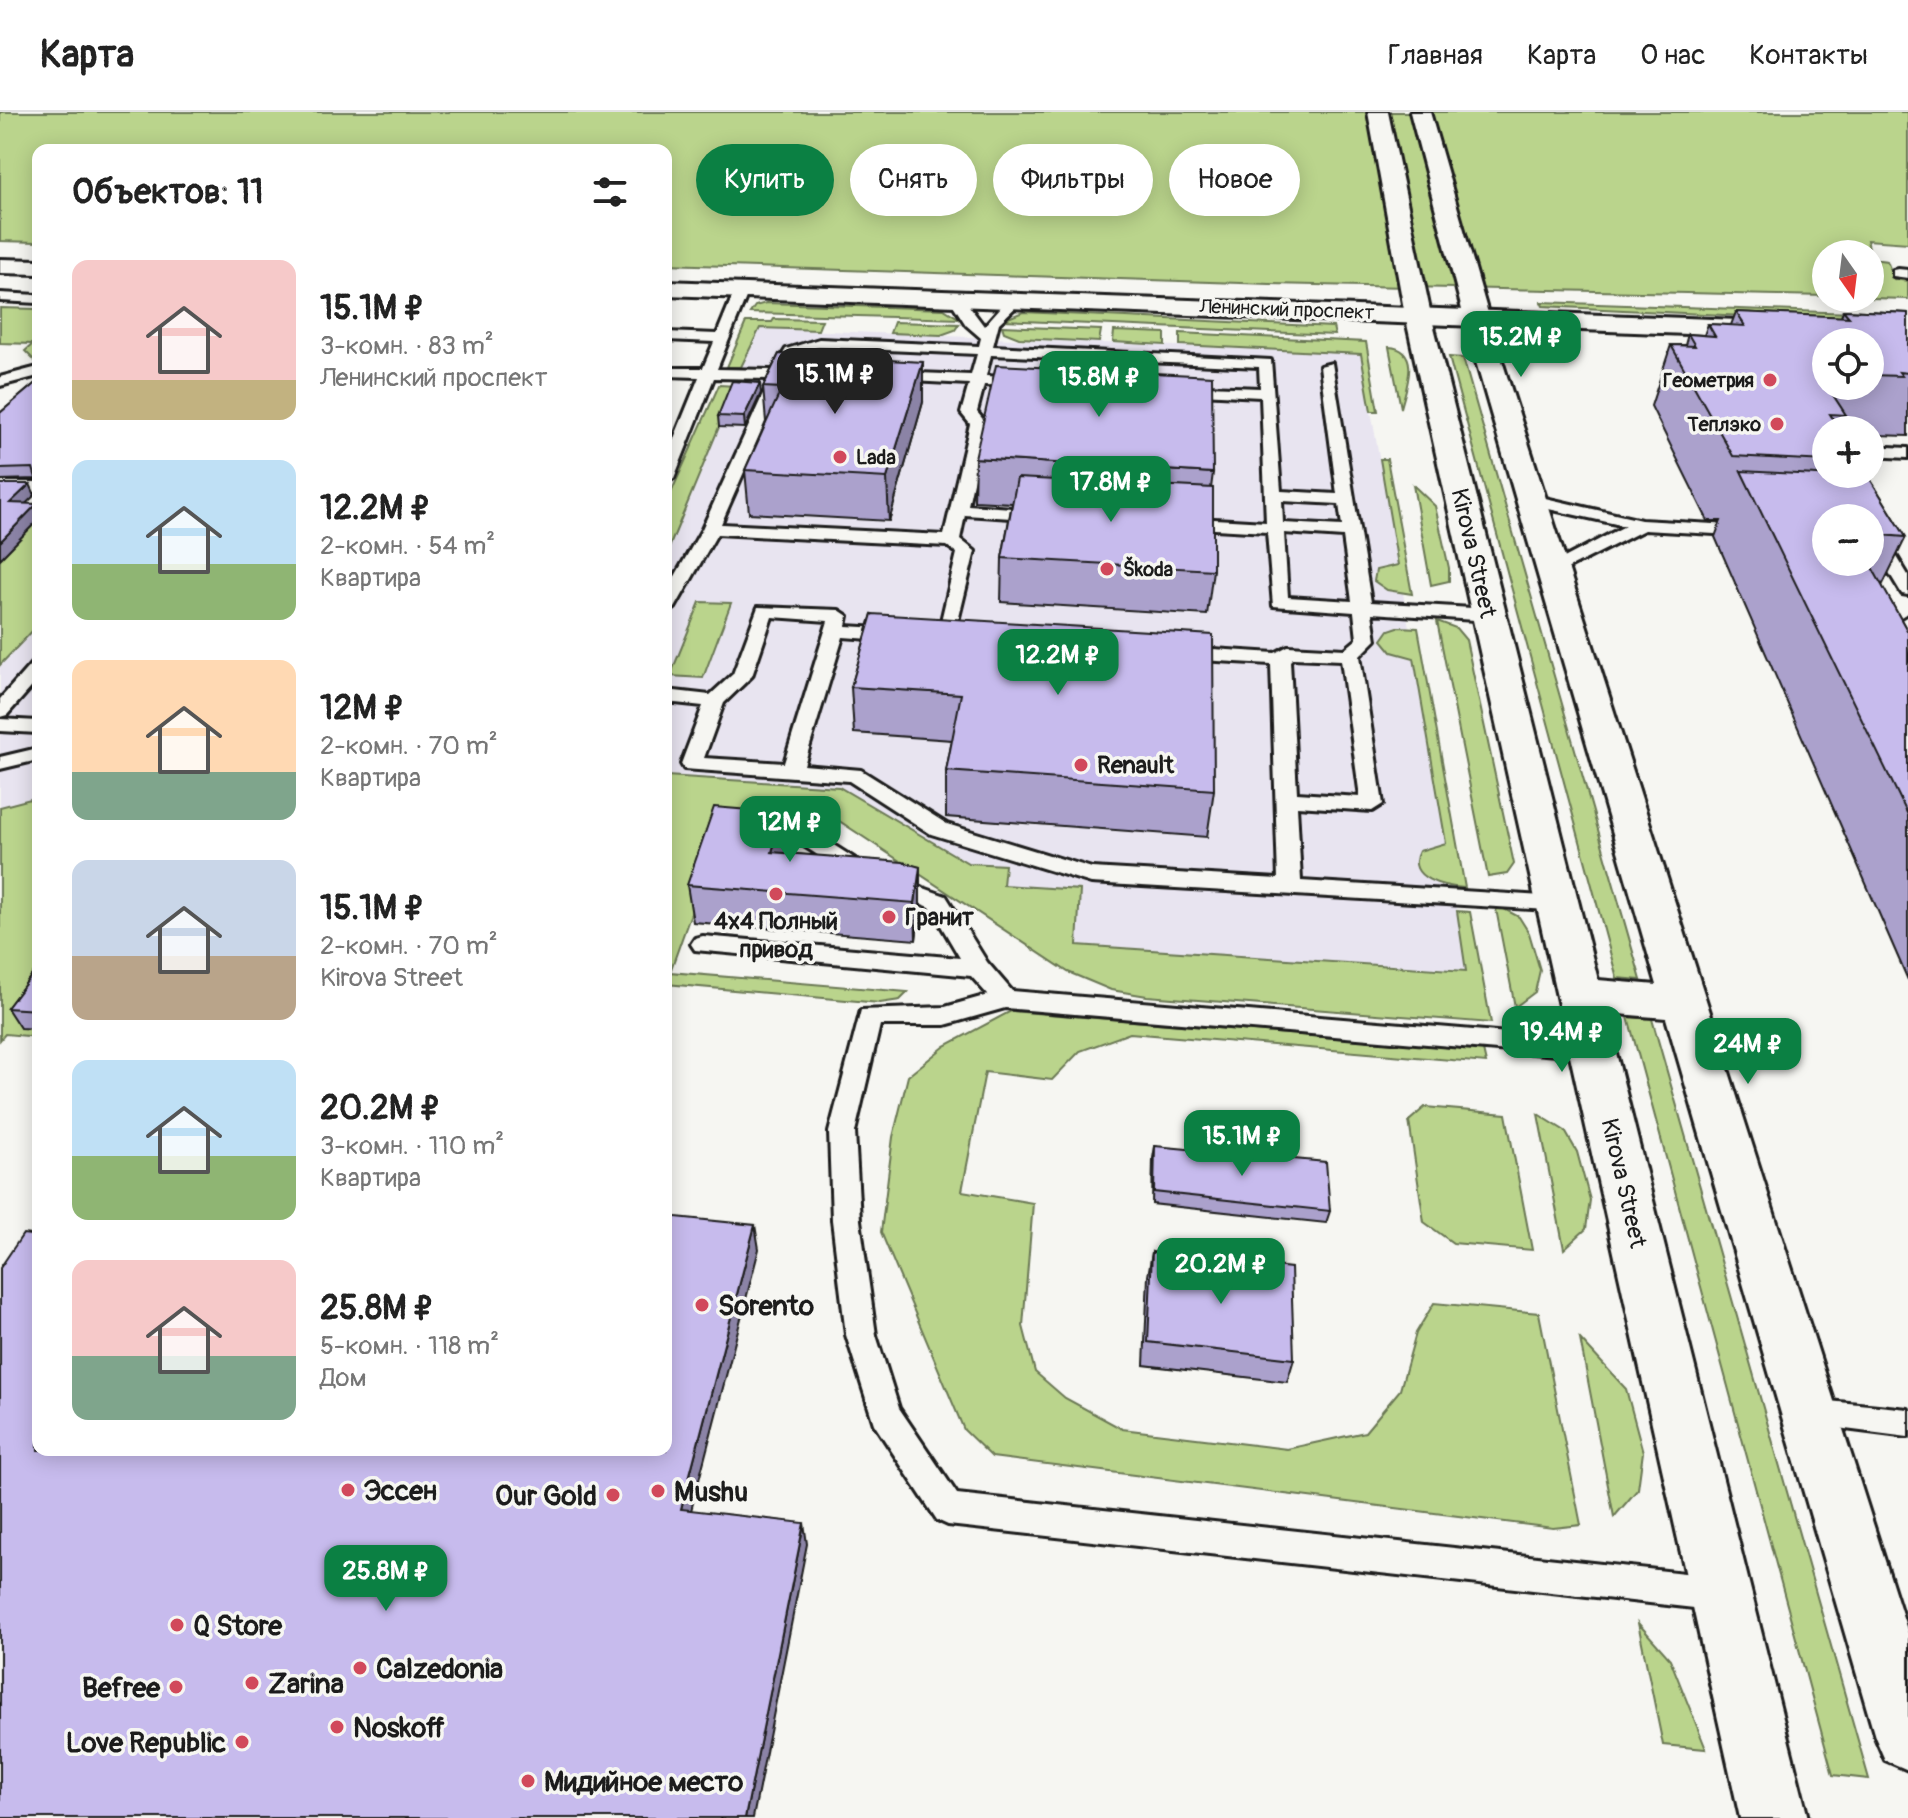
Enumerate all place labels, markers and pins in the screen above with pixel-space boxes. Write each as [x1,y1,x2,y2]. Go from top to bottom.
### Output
pin: 15.2M ₽ [1447,311,1595,379]
pin: 15.1M ₽ [761,348,909,416]
pin: 15.8M ₽ [1025,351,1173,419]
place label: Геометрия [1663,368,1754,393]
marker: Геометрия [1761,371,1779,389]
place label: Теплэко [1687,412,1761,437]
marker: Теплэко [1768,415,1786,433]
place label: Lada [856,445,896,470]
marker: Lada [831,448,849,466]
pin: 17.8M ₽ [1037,456,1185,524]
place label: Škoda [1123,556,1173,582]
marker: Škoda [1098,560,1116,578]
pin: 12.2M ₽ [984,629,1132,697]
place label: Renault [1097,751,1175,780]
marker: Renault [1072,756,1090,774]
pin: 12M ₽ [734,796,846,864]
marker: 4x4 Полный привод [767,885,785,903]
place label: Гранит [905,903,975,932]
place label: 4x4 Полный привод [714,907,838,964]
marker: Гранит [880,908,898,926]
pin: 19.4M ₽ [1488,1006,1636,1074]
pin: 24M ₽ [1692,1018,1804,1086]
pin: 15.1M ₽ [1168,1110,1316,1178]
pin: 20.2M ₽ [1147,1238,1295,1306]
place label: Sorento [718,1289,814,1324]
marker: Sorento [693,1296,711,1314]
place label: Эссен [364,1474,437,1509]
place label: Mushu [674,1475,748,1510]
place label: Our Gold [495,1479,597,1514]
marker: Эссен [339,1481,357,1499]
marker: Mushu [649,1482,667,1500]
marker: Our Gold [604,1486,622,1504]
pin: 25.8M ₽ [312,1545,460,1613]
place label: Q Store [193,1609,283,1644]
marker: Q Store [168,1616,186,1634]
place label: Calzedonia [376,1652,503,1687]
marker: Calzedonia [351,1659,369,1677]
place label: Zarina [268,1667,344,1702]
place label: Befree [82,1671,161,1706]
marker: Zarina [243,1674,261,1692]
marker: Befree [167,1678,185,1696]
place label: Noskoff [353,1711,445,1746]
marker: Noskoff [328,1718,346,1736]
place label: Love Republic [66,1726,226,1761]
marker: Love Republic [233,1733,251,1751]
place label: Мидийное место [544,1765,743,1800]
marker: Мидийное место [519,1772,537,1790]

